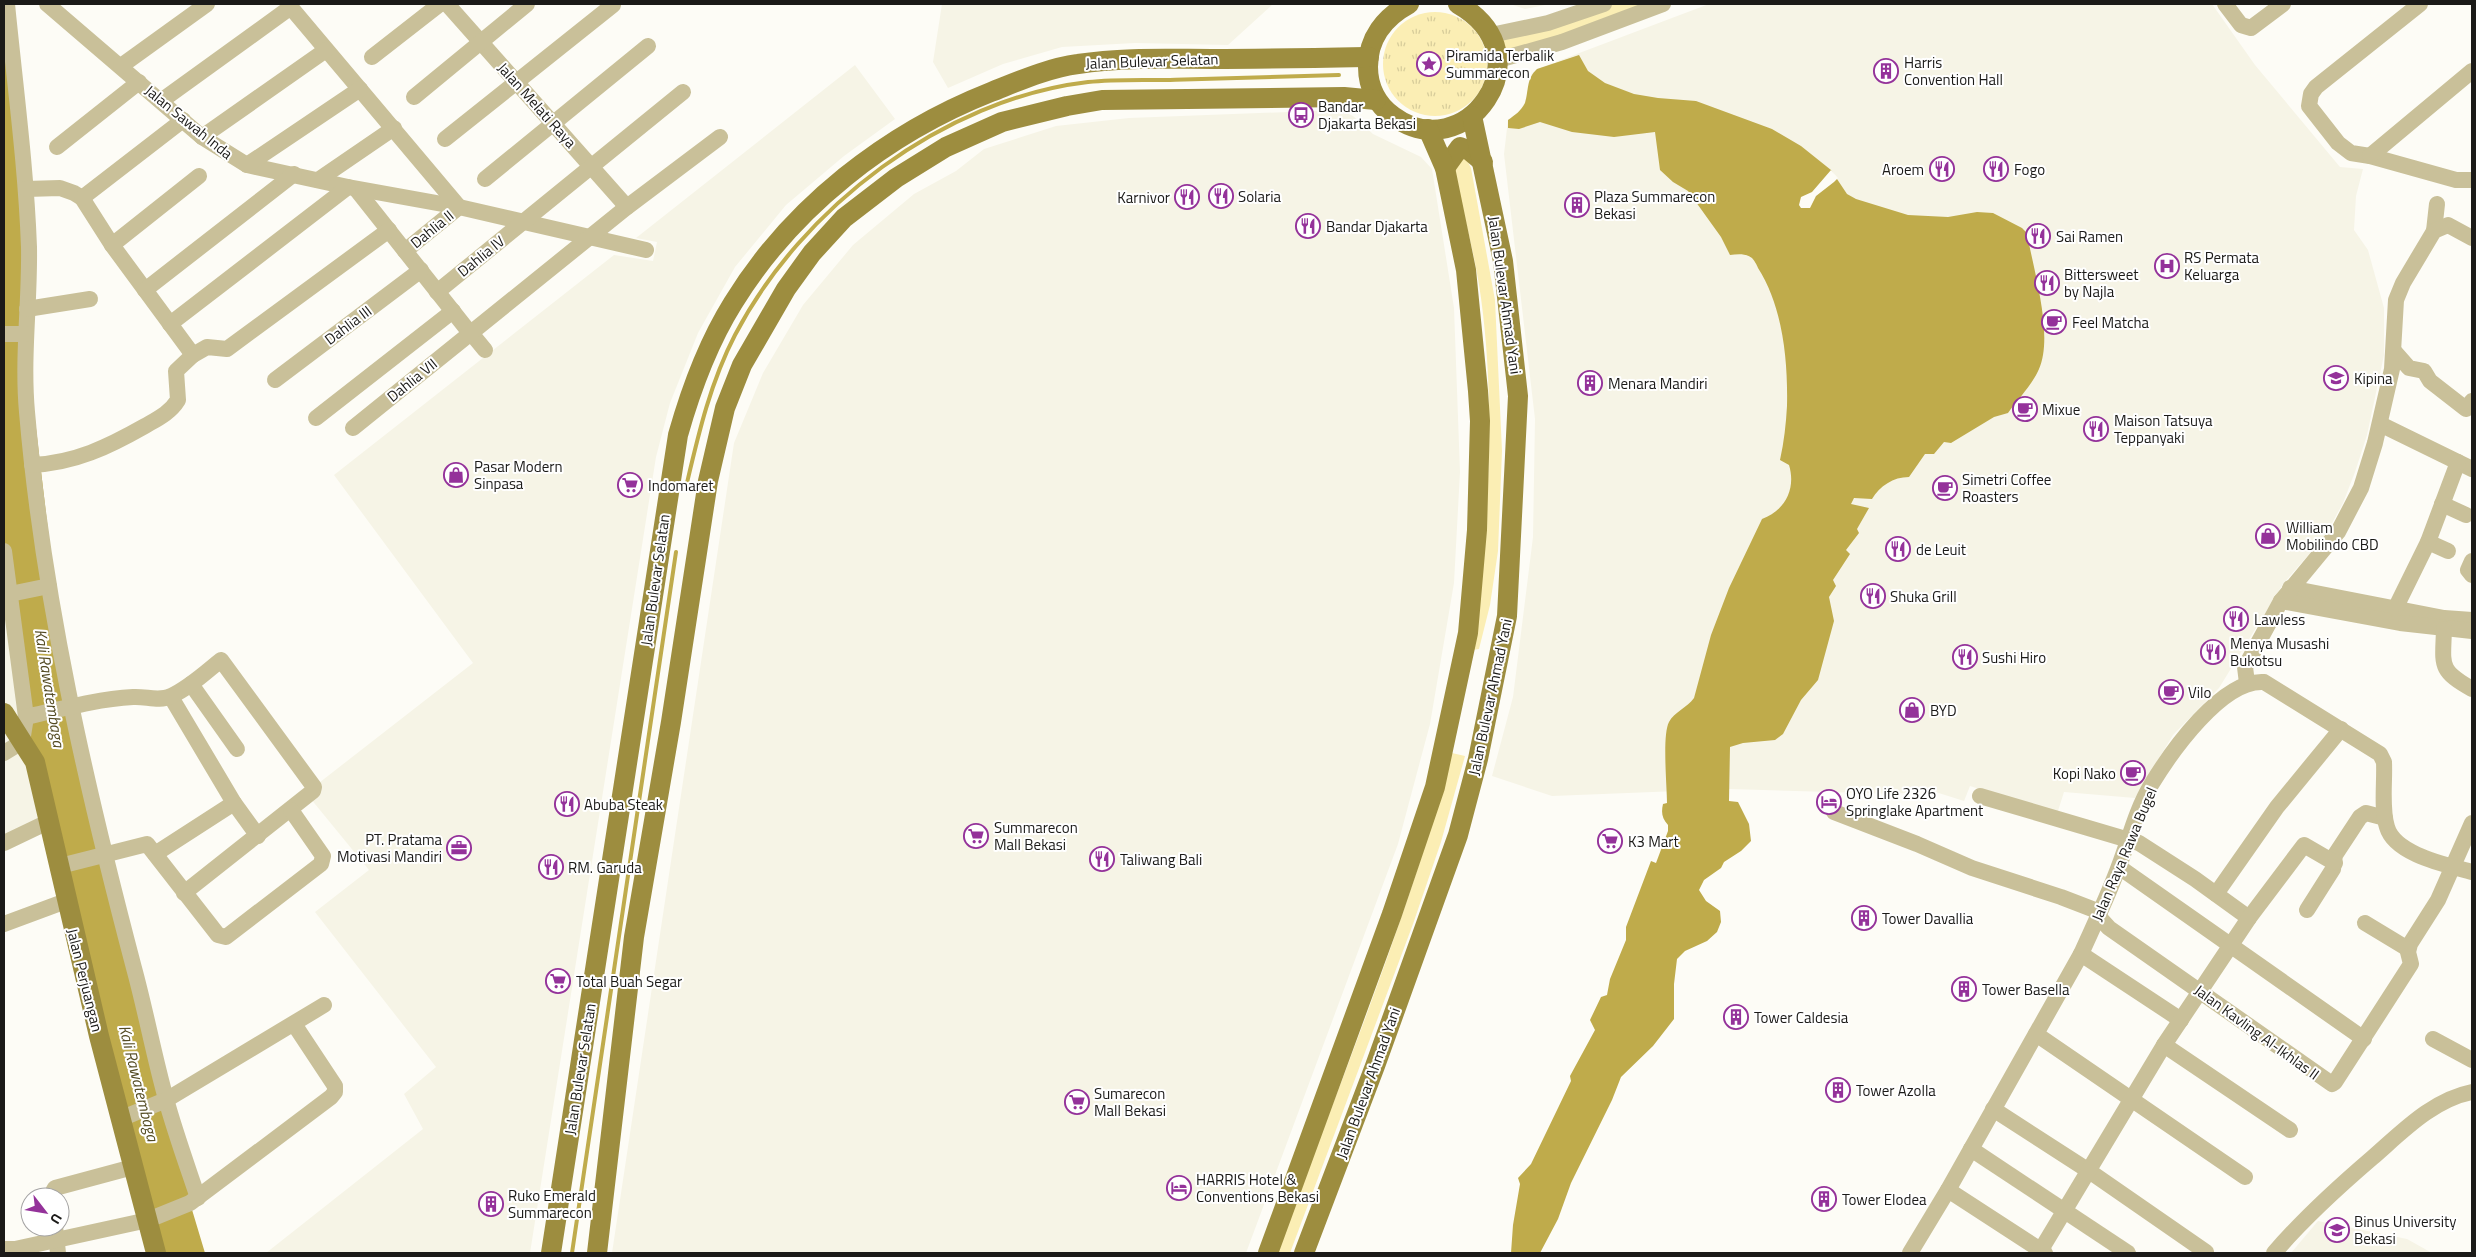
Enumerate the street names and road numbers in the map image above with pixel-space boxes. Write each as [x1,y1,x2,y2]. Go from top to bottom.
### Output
street label: Jalan Bulevar Selatan [1085,47,1219,75]
street label: Jalan Melati Raya [492,57,582,153]
street label: Jalan Sawah Inda [140,79,238,165]
street label: Dahlia II [405,204,459,254]
street label: Jalan Bulevar Ahmad Yani [1483,214,1527,376]
street label: Dahlia lV [452,230,510,282]
street label: Dahlia III [320,300,376,350]
street label: Dahlia VII [382,353,442,407]
street label: Jalan Bulevar Selatan [634,513,676,647]
street label: Jalan Bulevar Ahmad Yani [1462,617,1518,777]
street label: Jalan Raya Rawa Bugel [2085,783,2163,925]
street label: Jalan Perjuangan [61,926,109,1034]
street label: Jalan Kavling Al-Ikhlas II [2190,979,2324,1085]
street label: Jalan Bulevar Selatan [558,1002,602,1136]
street label: Jalan Bulevar Ahmad Yani [1330,1004,1406,1162]

